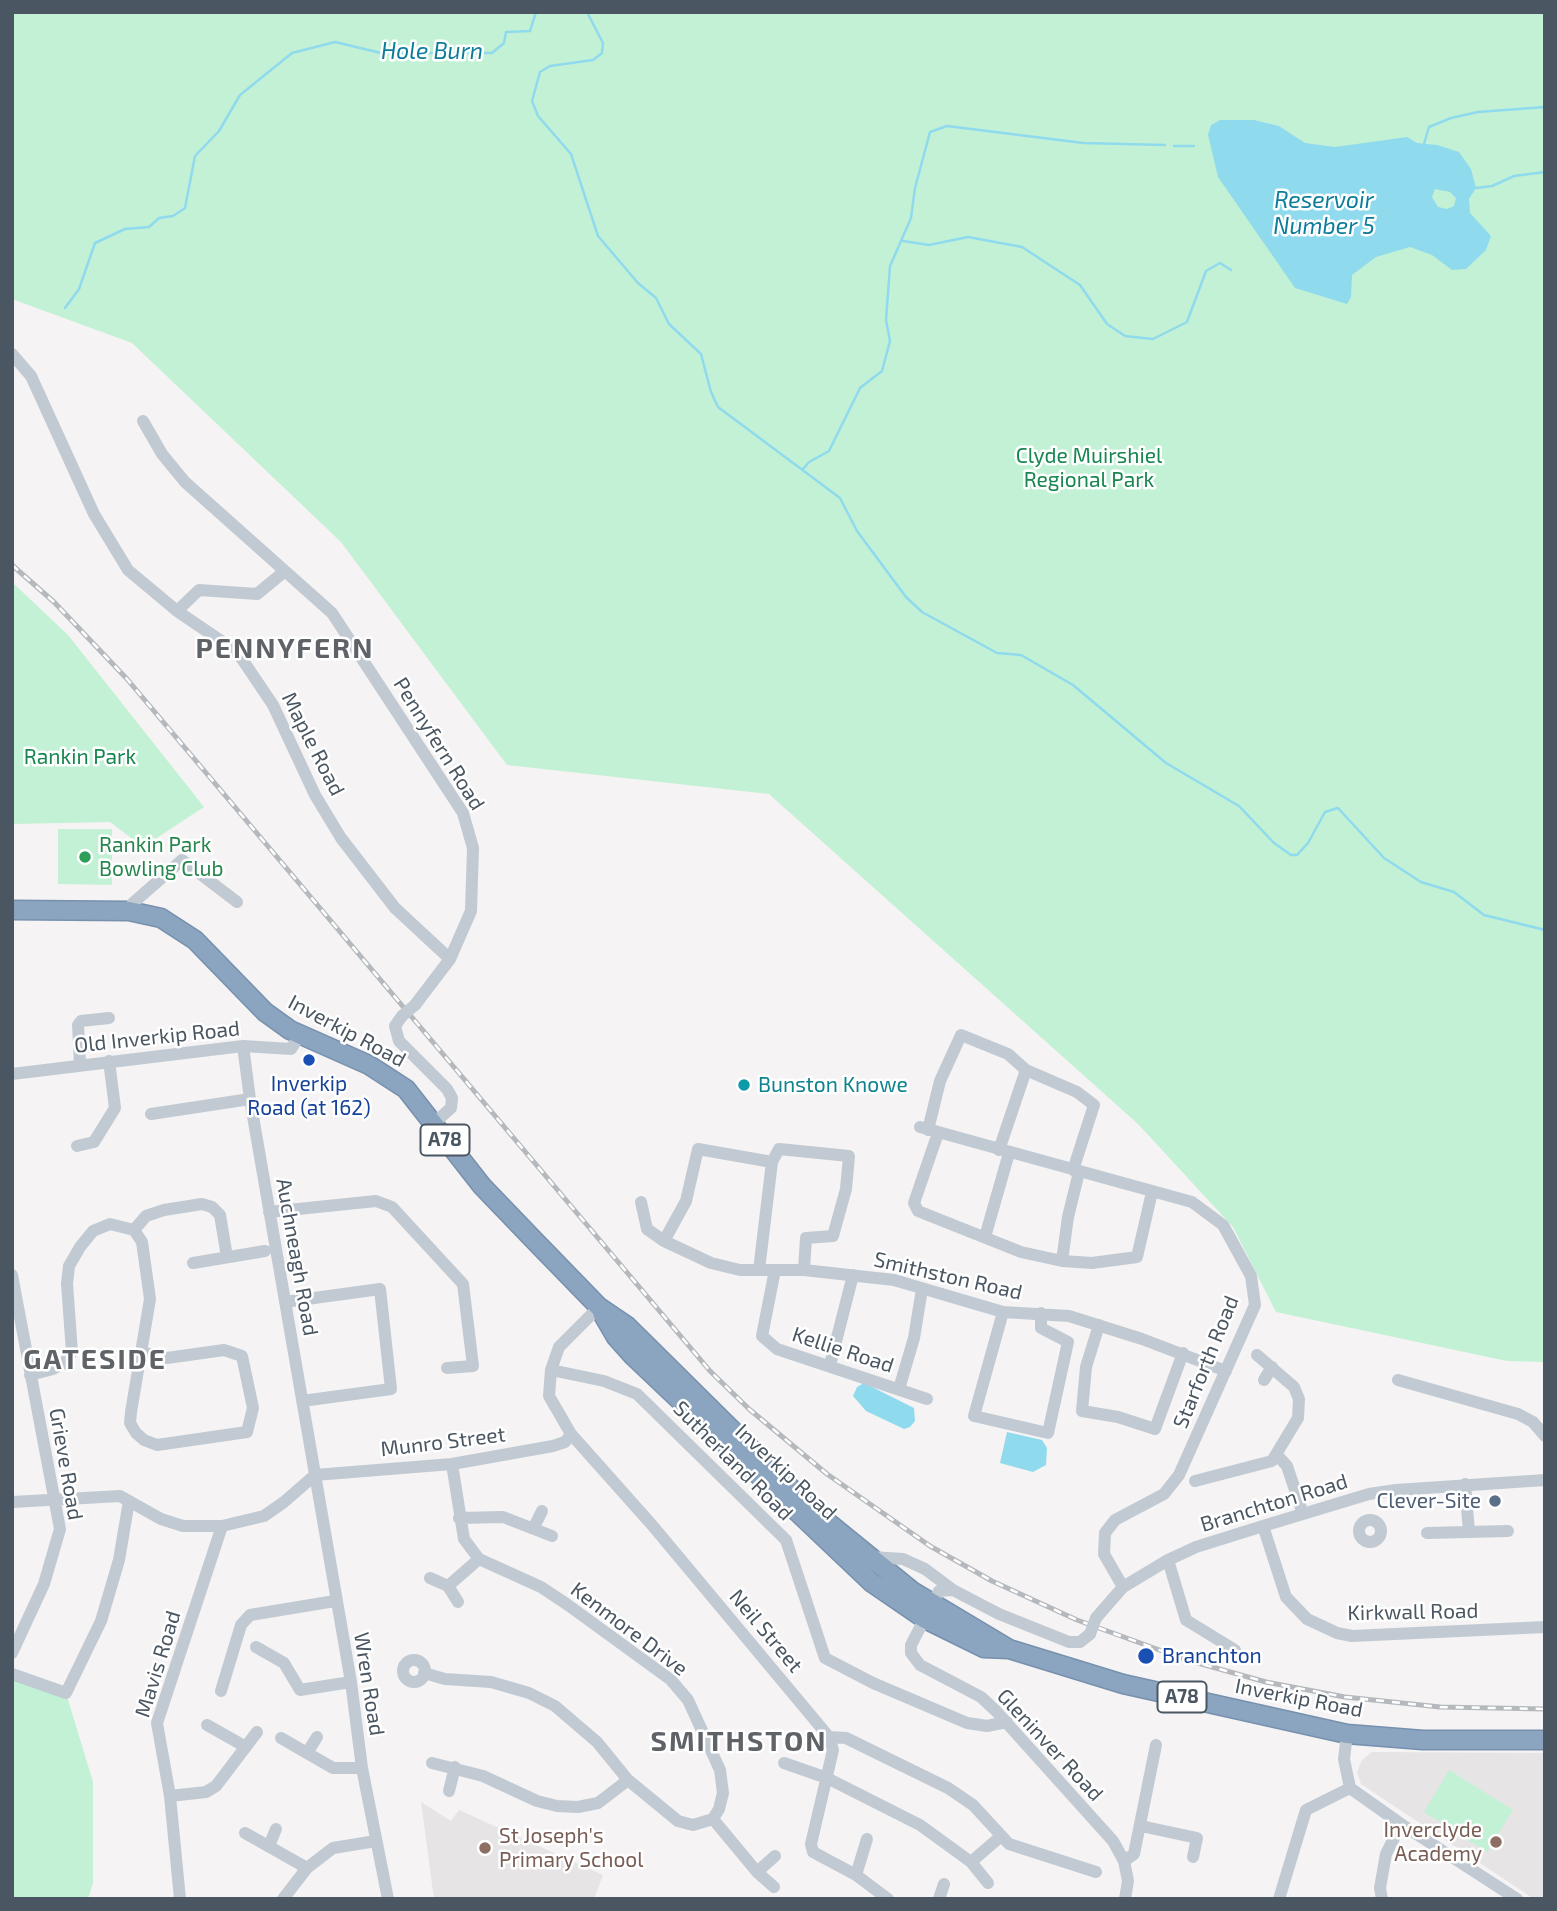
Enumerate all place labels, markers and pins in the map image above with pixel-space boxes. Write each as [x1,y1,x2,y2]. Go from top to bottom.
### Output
place label: Rankin Park Bowling Club [99,832,223,882]
marker: Rankin Park Bowling Club [77,849,93,865]
marker: Inverkip Road (at 162) [301,1052,317,1068]
place label: Inverkip Road (at 162) [247,1071,371,1121]
place label: Bunston Knowe [758,1072,908,1098]
marker: Bunston Knowe [736,1077,752,1093]
place label: Clever-Site [1376,1488,1481,1514]
marker: Clever-Site [1487,1493,1503,1509]
place label: Branchton [1162,1643,1262,1669]
marker: Branchton [1136,1646,1156,1666]
place label: Inverclyde Academy [1384,1817,1482,1867]
place label: St Joseph's Primary School [499,1823,644,1873]
marker: Inverclyde Academy [1488,1834,1504,1850]
marker: St Joseph's Primary School [477,1840,493,1856]

